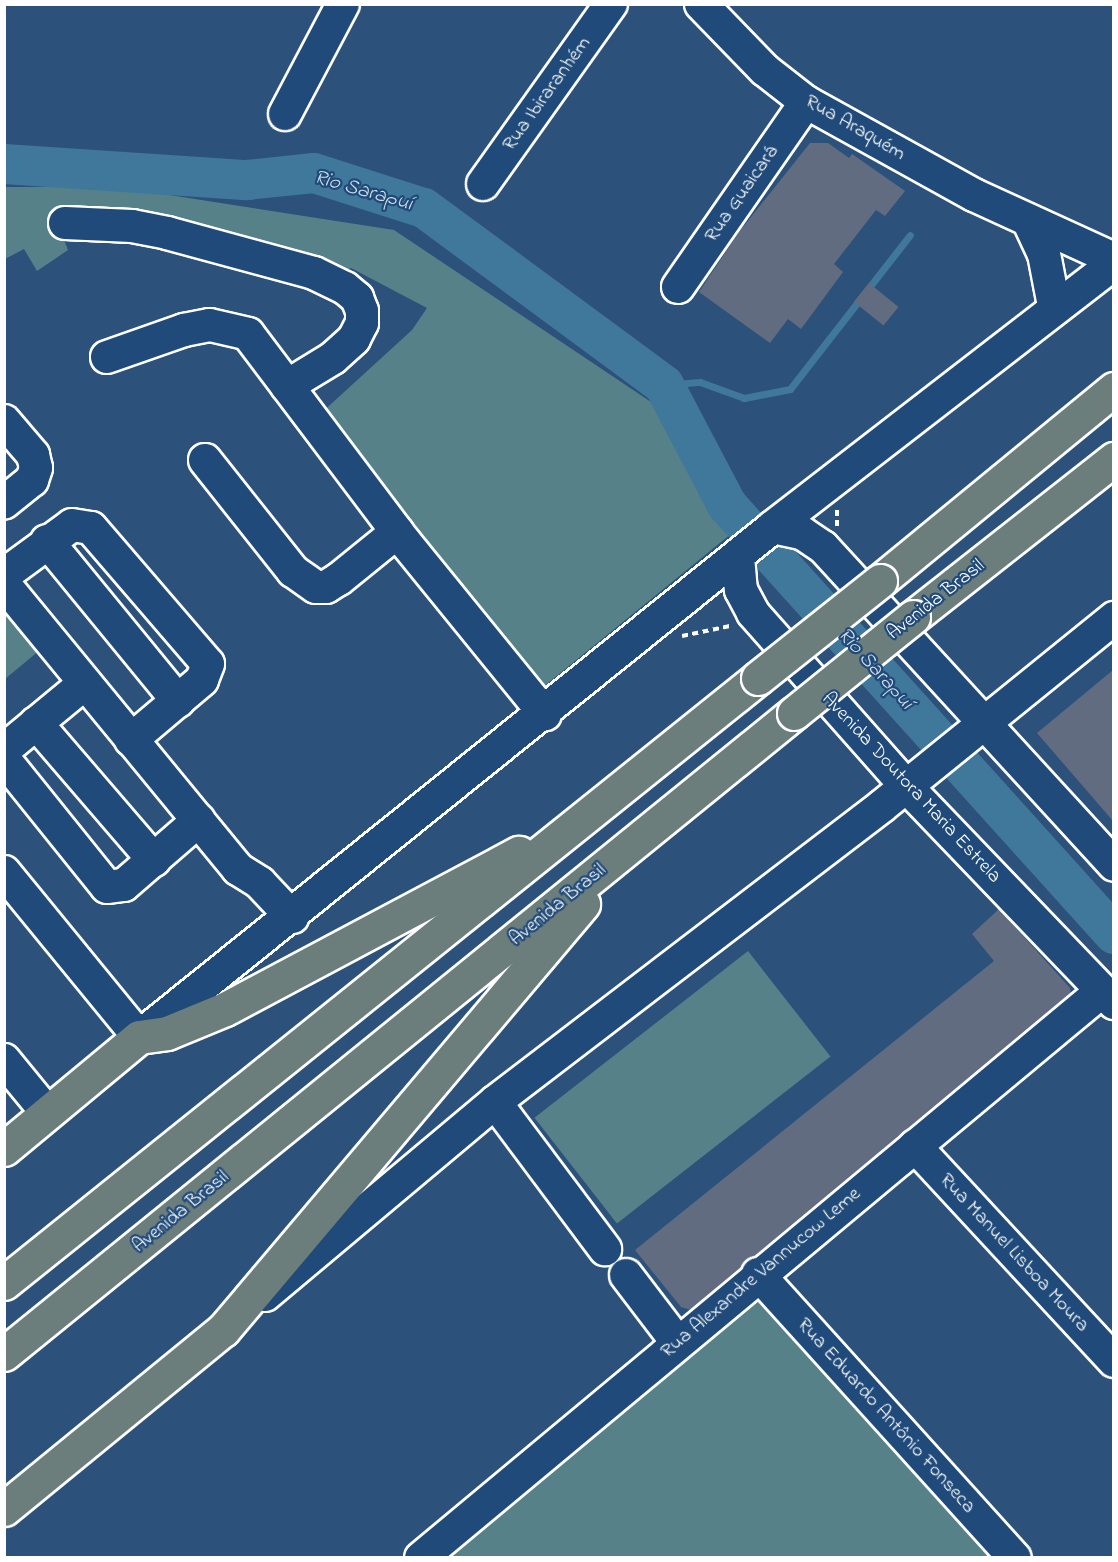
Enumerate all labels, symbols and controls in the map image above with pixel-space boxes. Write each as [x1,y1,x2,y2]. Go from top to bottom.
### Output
street label: Rua Ibiraranhém [498,32,596,156]
street label: Rua Araquém [801,90,909,166]
street label: Rua Guaicará [700,141,784,247]
water label: Rio Sarapuí [311,165,415,217]
street label: Avenida Brasil [882,554,990,646]
water label: Rio Sarapuí [832,623,918,715]
street label: Avenida Doutora Maria Estrela [816,687,1006,889]
street label: Avenida Brasil [505,859,611,951]
street label: Avenida Brasil [128,1166,234,1258]
street label: Rua Manuel Lisboa Moura [934,1169,1094,1337]
street label: Rua Alexandre Vannucow Leme [656,1182,866,1364]
street label: Rua Eduardo Antônio Fonseca [792,1313,980,1519]

